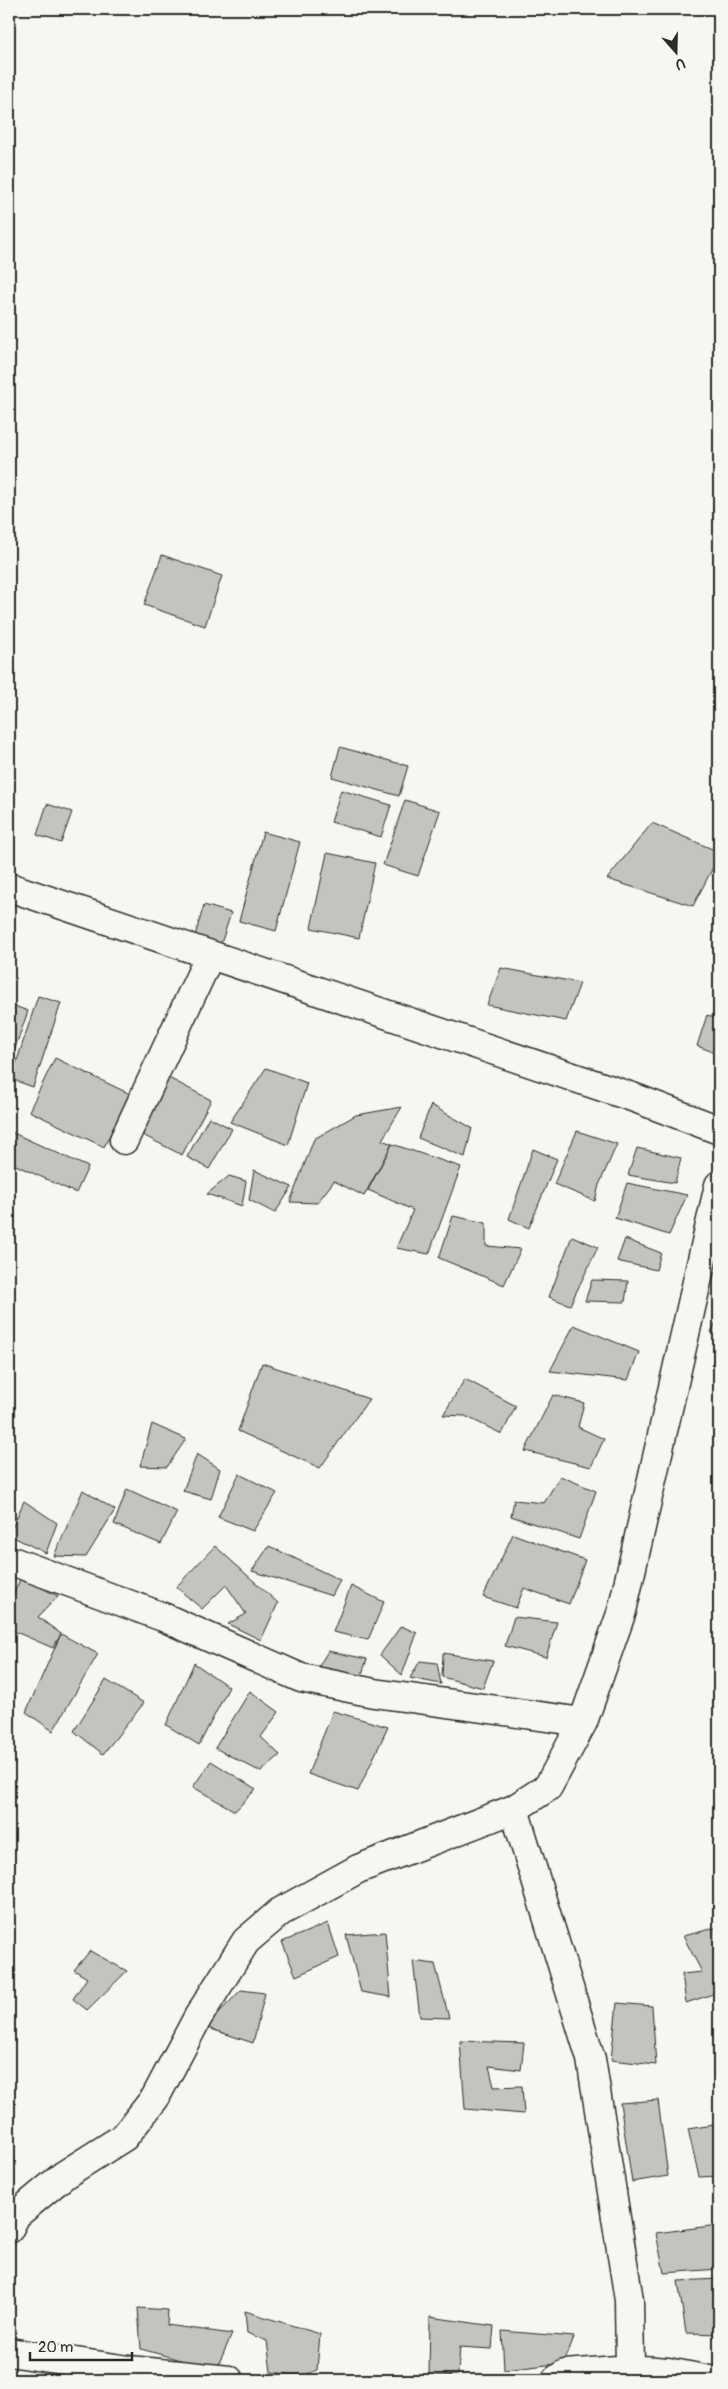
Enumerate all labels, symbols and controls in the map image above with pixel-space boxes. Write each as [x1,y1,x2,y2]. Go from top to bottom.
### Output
north arrow [650,28,700,78]
text: U [673,54,688,73]
scale bar [30,2329,132,2361]
text: 20 m [38,2338,73,2357]

